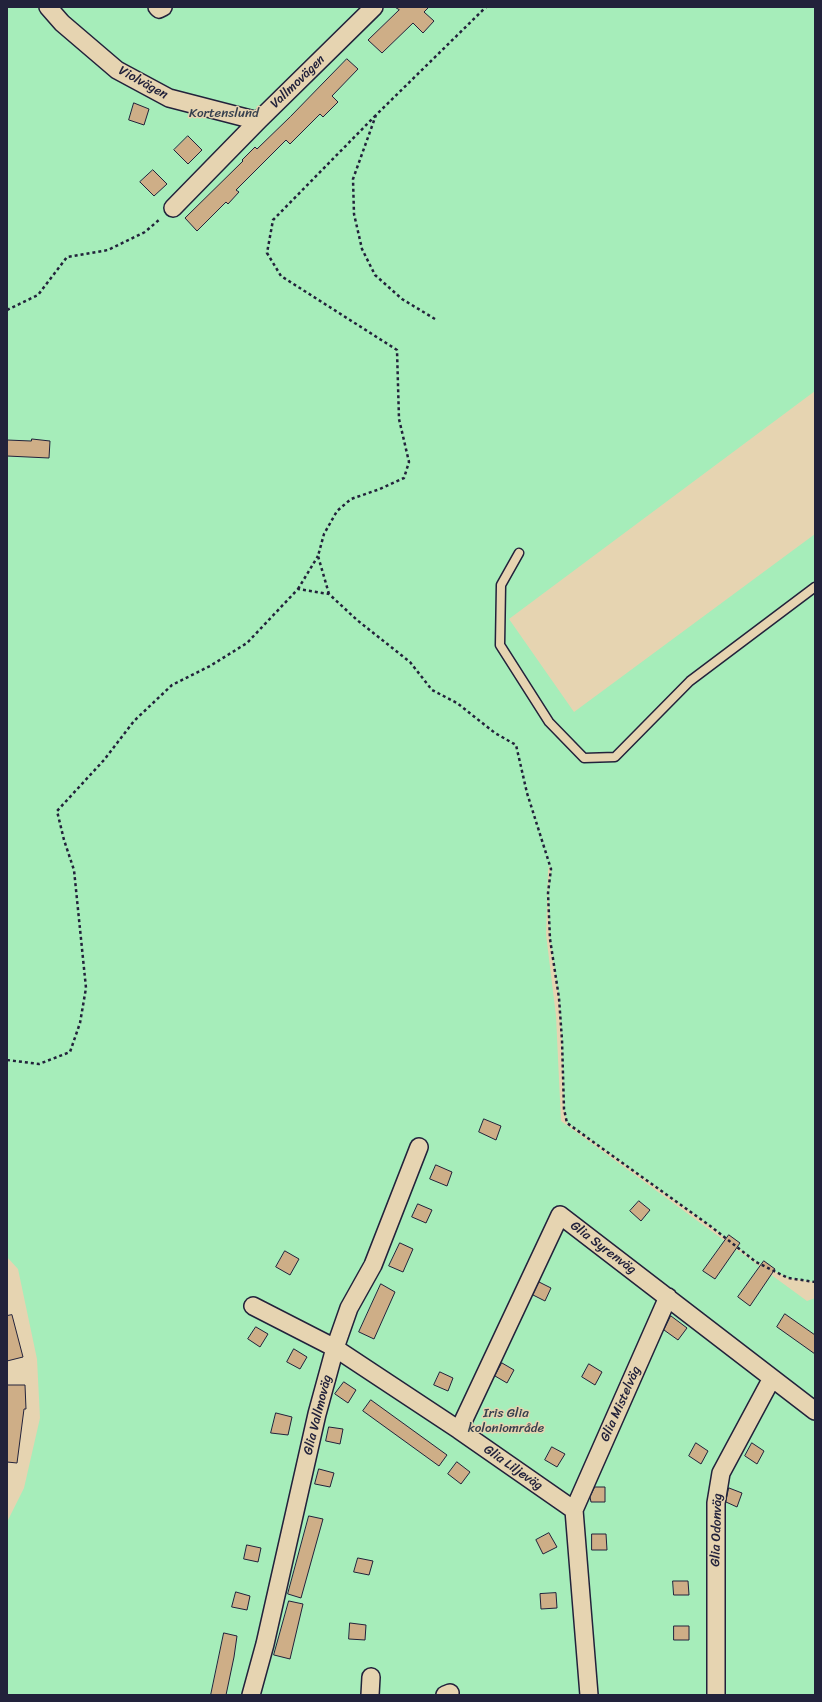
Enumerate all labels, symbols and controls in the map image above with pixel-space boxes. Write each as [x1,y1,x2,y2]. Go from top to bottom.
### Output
street label: Vallmovägen [267,52,329,112]
street label: Violvägen [116,63,170,103]
park label: Kortenslund [189,106,259,122]
street label: Glia Syrenväg [567,1218,639,1278]
street label: Glia Mistelväg [597,1364,645,1444]
street label: Glia Vallmoväg [301,1373,335,1457]
park label: Iris Glia koloniområde [468,1406,544,1437]
street label: Glia Liljeväg [480,1442,546,1494]
street label: Glia Odonväg [708,1493,726,1567]

